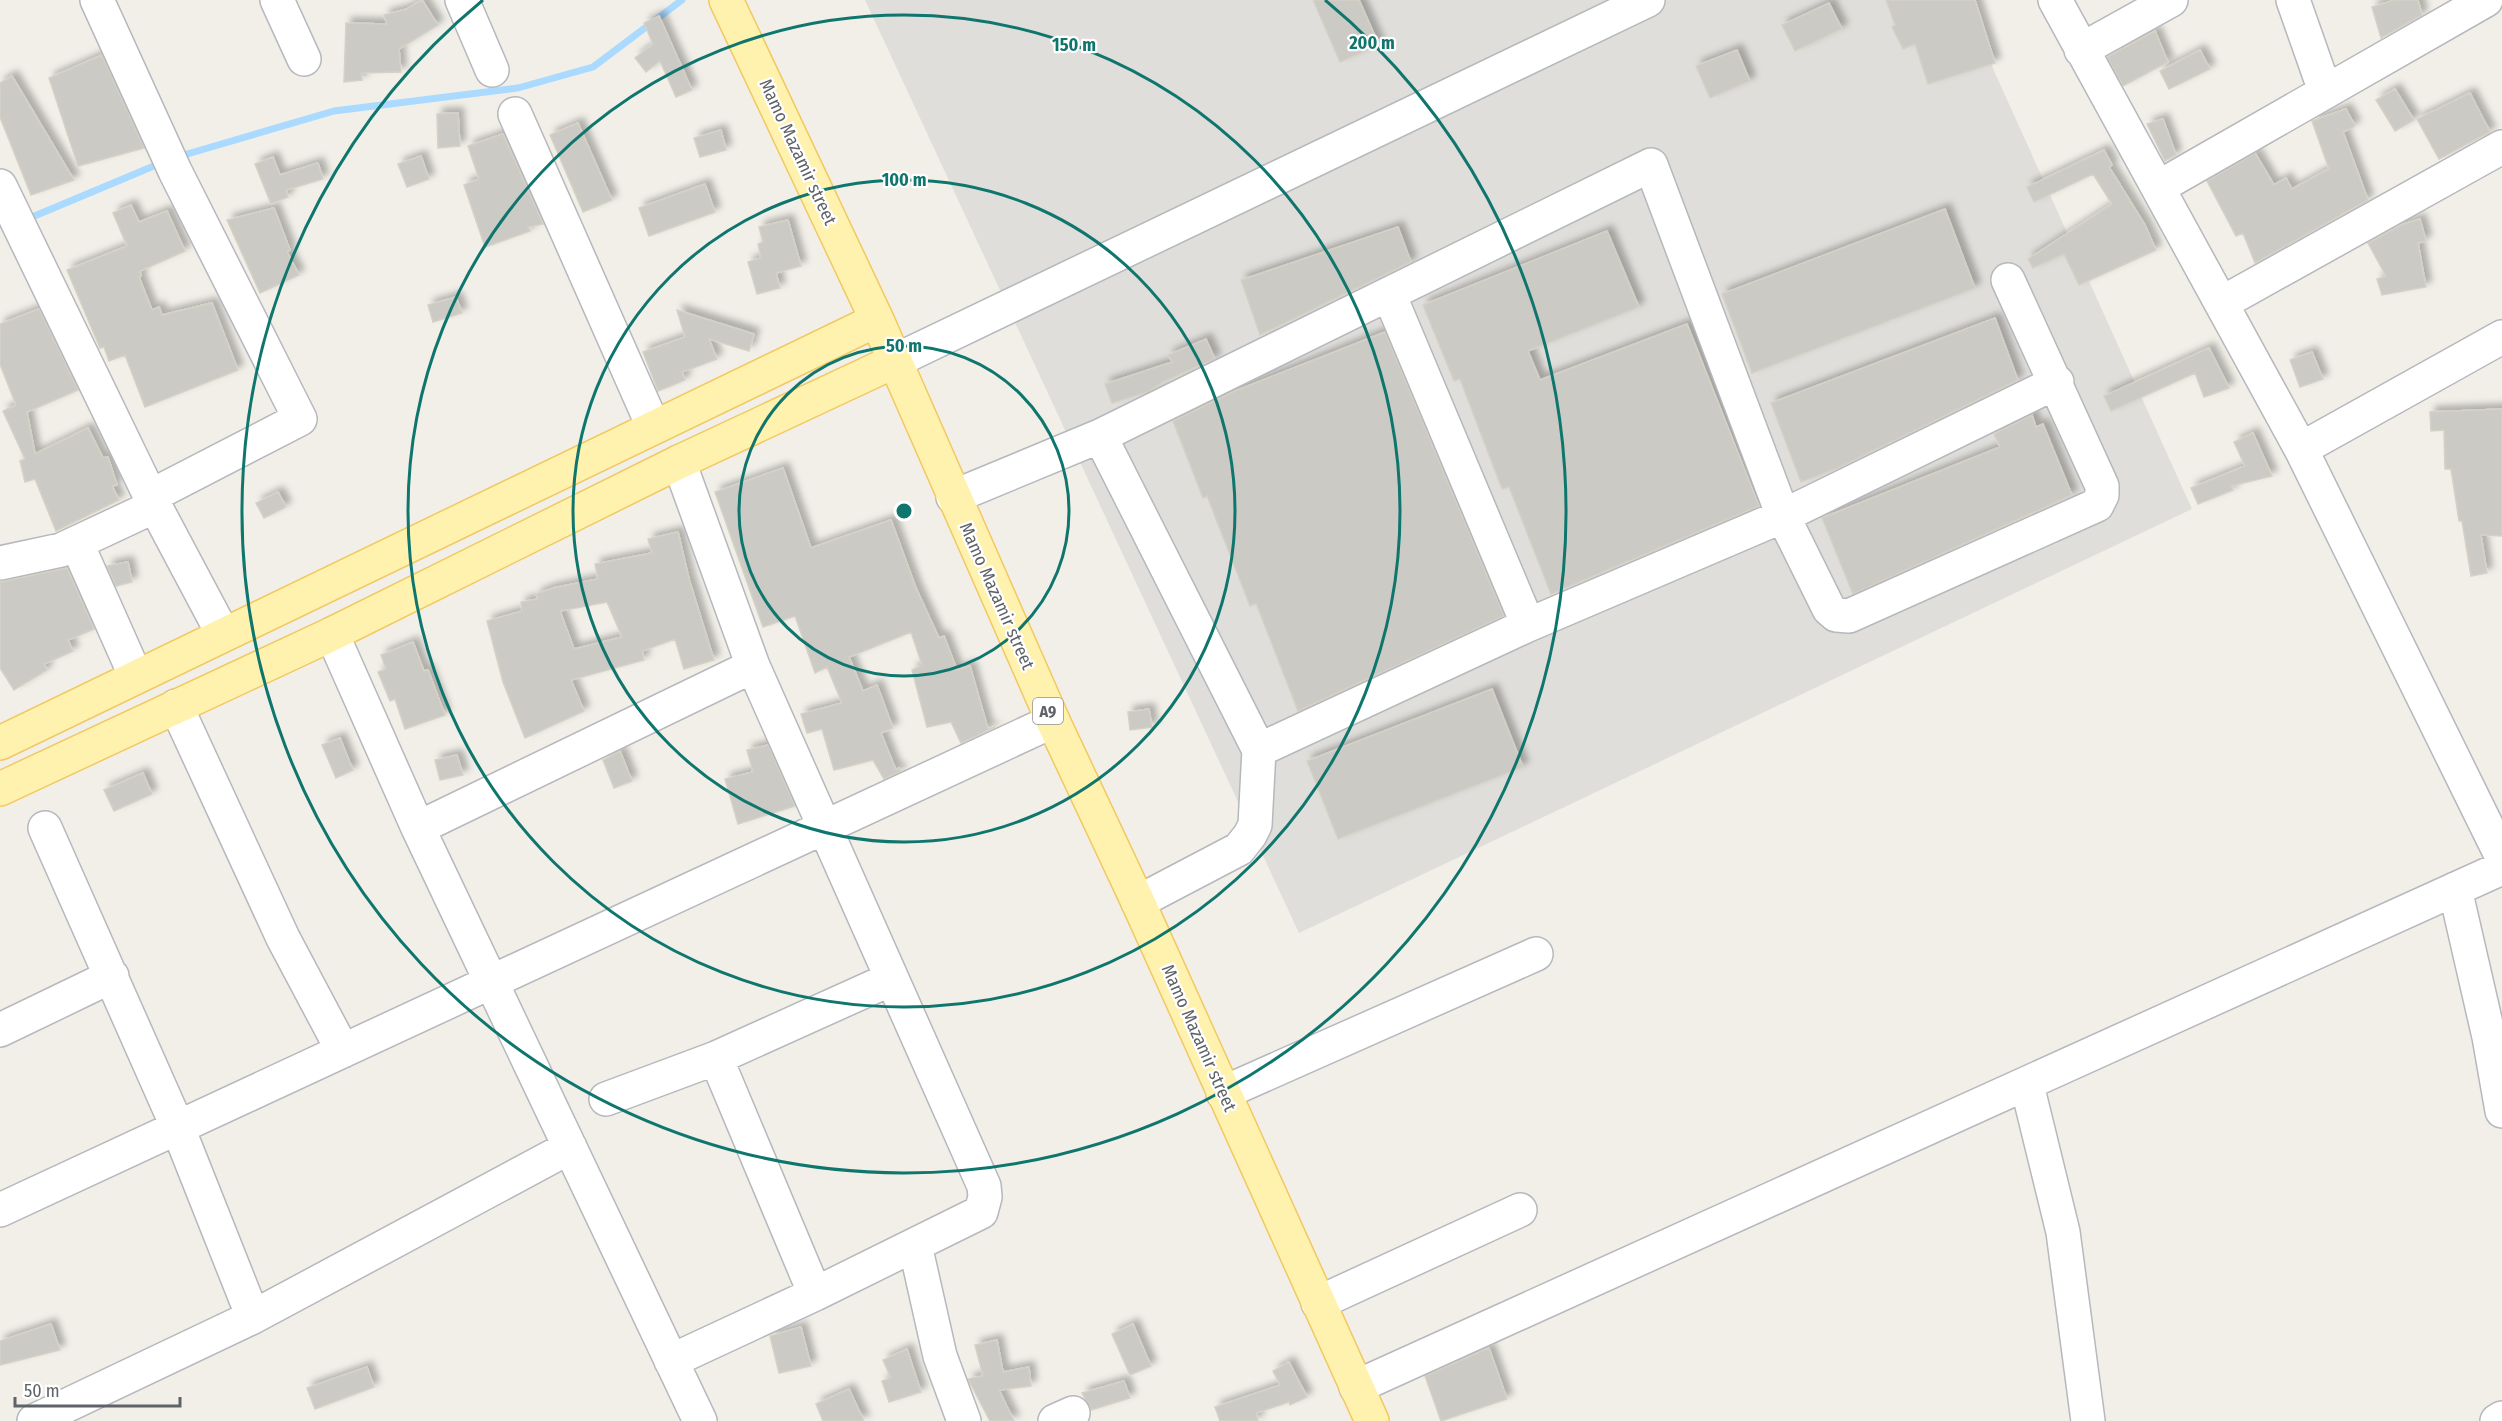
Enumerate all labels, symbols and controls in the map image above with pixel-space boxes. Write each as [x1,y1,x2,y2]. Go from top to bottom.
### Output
text: 200 m [1348,32,1395,54]
text: 150 m [1052,34,1096,56]
street label: Mamo Mazamir street [755,76,841,229]
text: 100 m [882,169,926,191]
text: 50 m [886,335,922,357]
centre of rings [894,501,914,521]
street label: Mamo Mazamir street [955,519,1039,673]
road number: A9 [1033,698,1063,724]
street label: Mamo Mazamir street [1157,961,1241,1115]
scale bar [15,1370,180,1408]
text: 50 m [24,1380,60,1402]

